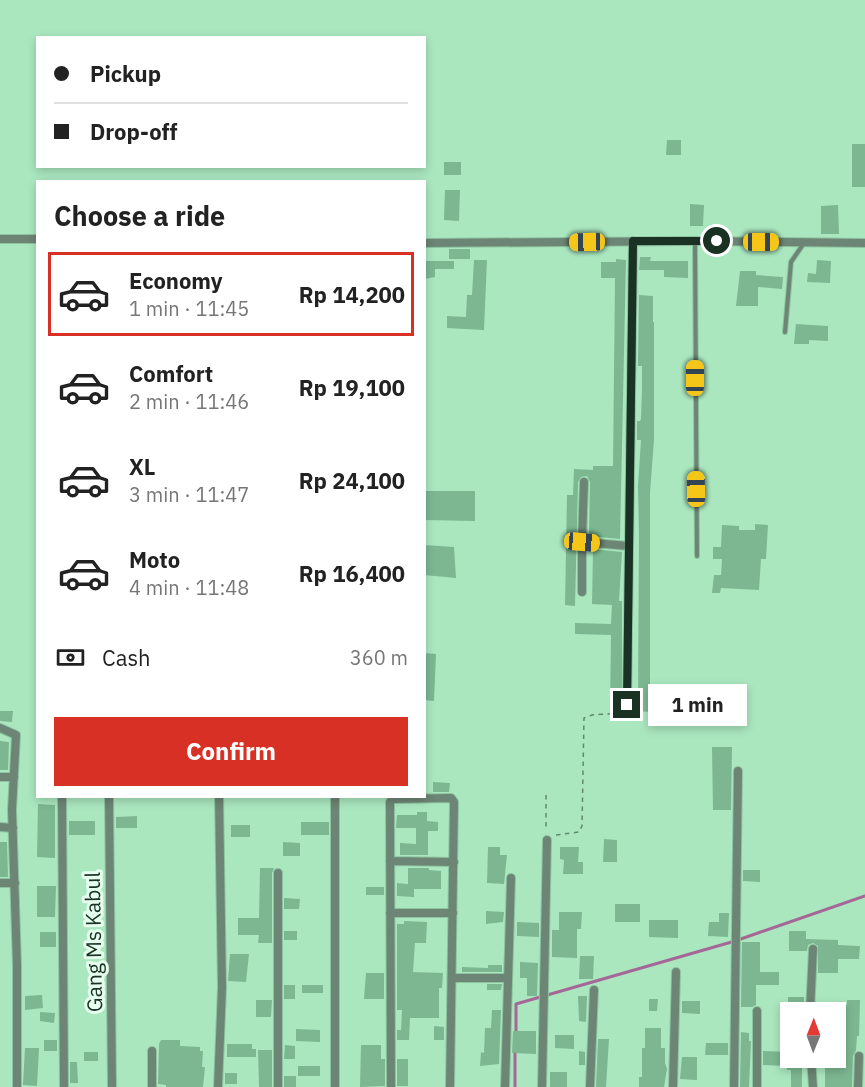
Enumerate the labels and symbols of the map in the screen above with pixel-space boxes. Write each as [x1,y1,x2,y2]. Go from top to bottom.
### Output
route start [703,227,730,254]
car [569,233,605,251]
car [743,233,779,251]
car [686,360,704,396]
car [687,471,705,507]
car [563,531,601,553]
callout: 1 min [648,684,747,726]
route end [613,691,640,718]
street label: Gang Ms Kabul [78,871,108,1012]
north arrow [780,1002,846,1068]

